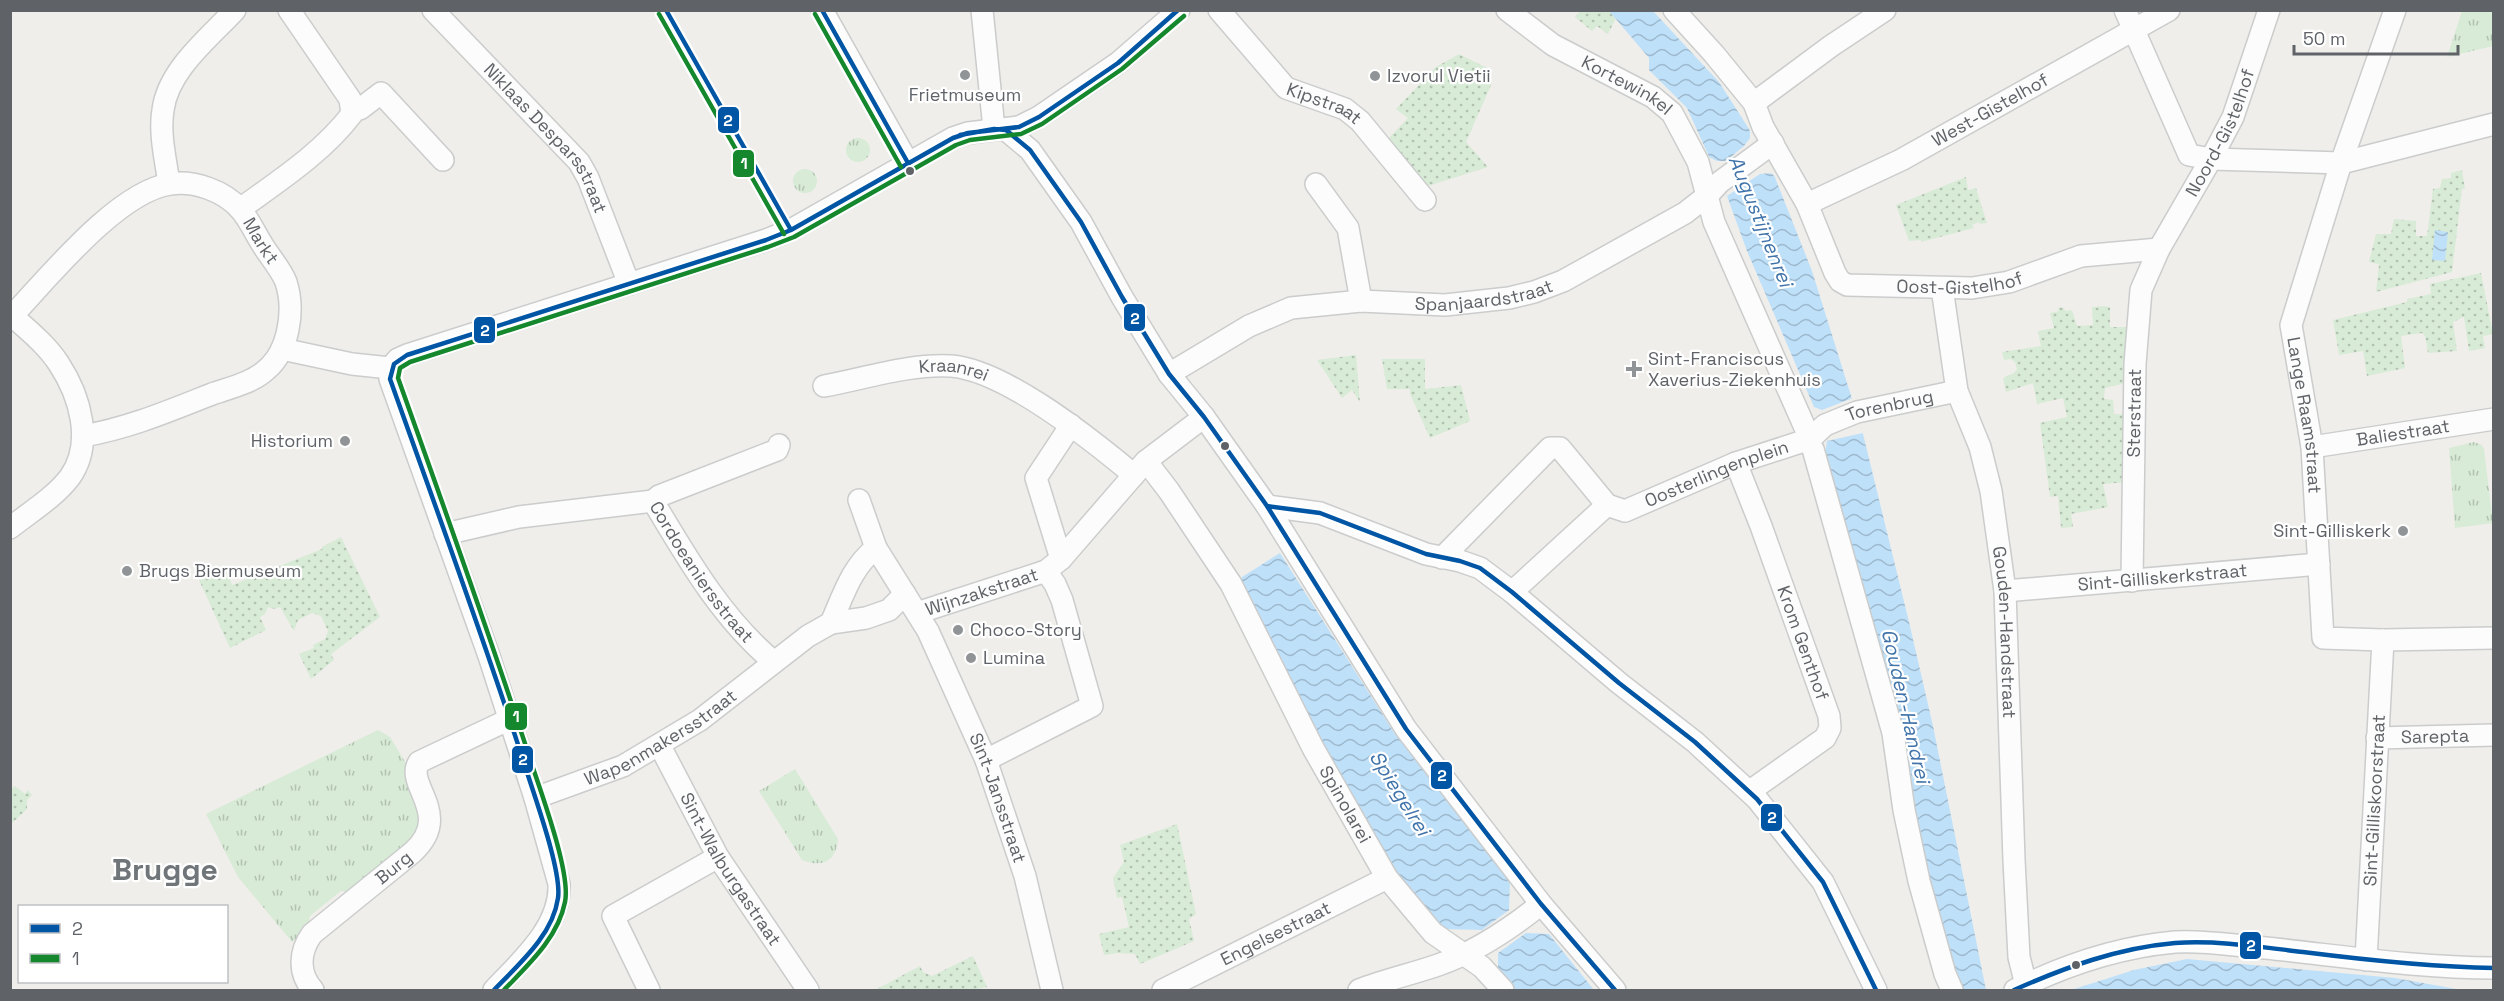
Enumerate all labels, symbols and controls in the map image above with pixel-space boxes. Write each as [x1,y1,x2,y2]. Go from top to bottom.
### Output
scale bar [2294,18,2458,56]
text: 50 m [2303,27,2345,50]
street label: Kortewinkel [1578,50,1678,120]
street label: Niklaas Desparsstraat [479,58,612,216]
place label: Izvorul Vietii [1387,64,1491,87]
street label: Noord-Gistelhof [2180,66,2259,200]
marker: Frietmuseum [958,68,972,82]
street label: West-Gistelhof [1928,68,2052,151]
marker: Izvorul Vietii [1368,69,1382,83]
street label: Kipstraat [1284,77,1367,129]
place label: Frietmuseum [909,83,1021,106]
line badge: 2 [717,106,740,134]
text: 2 [723,110,733,131]
line badge: 1 [732,149,755,178]
water label: Augustijnenrei [1723,151,1800,293]
text: 1 [740,153,748,174]
unlabelled marker [904,165,916,177]
street label: Markt [238,213,284,269]
street label: Oost-Gistelhof [1896,266,2026,299]
street label: Spanjaardstraat [1414,274,1556,316]
line badge: 2 [1123,303,1146,332]
text: 2 [1130,308,1140,329]
line badge: 2 [473,316,496,344]
text: 2 [480,320,490,341]
street label: Lange Raamstraat [2282,335,2327,494]
place label: Sint-Franciscus Xaverius-Ziekenhuis [1648,347,1821,391]
street label: Kraanrei [918,354,992,386]
marker: Sint-Franciscus Xaverius-Ziekenhuis [1625,360,1643,378]
street label: Sterstraat [2122,368,2146,458]
street label: Torenbrug [1842,384,1935,426]
street label: Baliestraat [2355,414,2451,451]
place label: Historium [251,429,333,452]
marker: Historium [338,434,352,448]
street label: Oosterlingenplein [1641,435,1791,512]
unlabelled marker [1219,440,1231,452]
street label: Cordoeaniersstraat [645,497,759,647]
place label: Sint-Gilliskerk [2273,519,2391,542]
marker: Sint-Gilliskerk [2396,524,2410,538]
street label: Gouden-Handstraat [1988,544,2021,719]
street label: Sint-Gilliskerkstraat [2077,558,2248,596]
place label: Brugs Biermuseum [139,559,301,582]
street label: Wijnzakstraat [922,562,1041,621]
marker: Brugs Biermuseum [120,564,134,578]
street label: Krom Genthof [1772,582,1834,703]
place label: Choco-Story [970,618,1082,641]
marker: Choco-Story [951,623,965,637]
water label: Gouden-Handrei [1876,626,1937,788]
place label: Lumina [983,646,1045,669]
marker: Lumina [964,651,978,665]
street label: Wapenmakersstraat [581,684,741,790]
line badge: 1 [504,702,528,731]
text: 1 [512,706,520,727]
street label: Sint-Gilliskoorstraat [2358,714,2390,887]
street label: Sarepta [2400,724,2469,748]
street label: Sint-Jansstraat [964,729,1032,866]
line badge: 2 [511,745,534,774]
water label: Spiegelrei [1364,746,1437,842]
text: 2 [518,749,528,770]
street label: Spinolarei [1314,761,1377,847]
line badge: 2 [1430,761,1453,790]
text: 2 [1437,765,1447,786]
street label: Sint-Walburgastraat [675,788,787,950]
line badge: 2 [1760,803,1783,832]
text: 2 [1767,807,1777,828]
street label: Burg [370,846,416,889]
district label: Brugge [112,850,218,889]
street label: Engelsestraat [1216,896,1334,970]
legend [18,905,228,983]
text: 2 [72,917,83,940]
line badge: 2 [2239,931,2262,960]
text: 2 [2246,935,2256,956]
text: 1 [72,947,80,970]
unlabelled marker [2070,959,2082,971]

